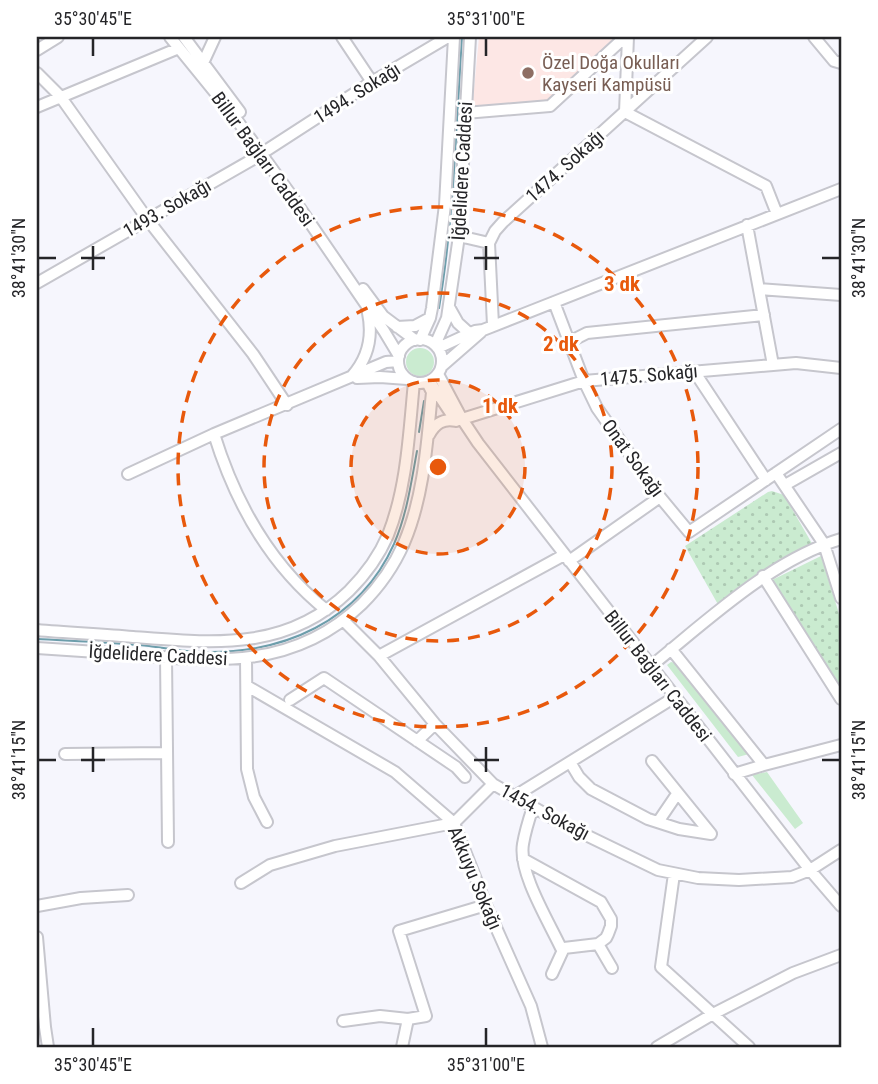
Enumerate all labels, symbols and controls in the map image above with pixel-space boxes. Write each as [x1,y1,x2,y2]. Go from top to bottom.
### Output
text: 35°30'45"E [54,8,132,29]
text: 35°31'00"E [447,8,525,29]
place label: Özel Doğa Okulları Kayseri Kampüsü [542,51,680,96]
street label: 1494. Sokağı [309,57,405,129]
marker: Özel Doğa Okulları Kayseri Kampüsü [520,65,536,81]
street label: Billur Bağları Caddesi [207,87,319,231]
street label: İğdelidere Caddesi [447,101,477,241]
street label: 1474. Sokağı [521,125,609,207]
street label: 1493. Sokağı [119,174,215,242]
text: 38°41'30"N [8,218,29,298]
text: 38°41'30"N [848,218,869,298]
text: 3 dk [604,272,641,296]
text: 2 dk [543,332,580,356]
street label: 1475. Sokağı [599,359,699,391]
text: 1 dk [482,394,519,418]
street label: Onat Sokağı [597,415,669,501]
centre of rings [426,455,450,479]
street label: Billur Bağları Caddesi [600,606,716,746]
street label: İğdelidere Caddesi [88,640,228,670]
text: 38°41'15"N [8,720,29,800]
text: 38°41'15"N [848,720,869,800]
street label: 1454. Sokağı [496,779,594,845]
street label: Akkuyu Sokağı [443,823,507,933]
text: 35°30'45"E [54,1054,132,1075]
text: 35°31'00"E [447,1054,525,1075]

